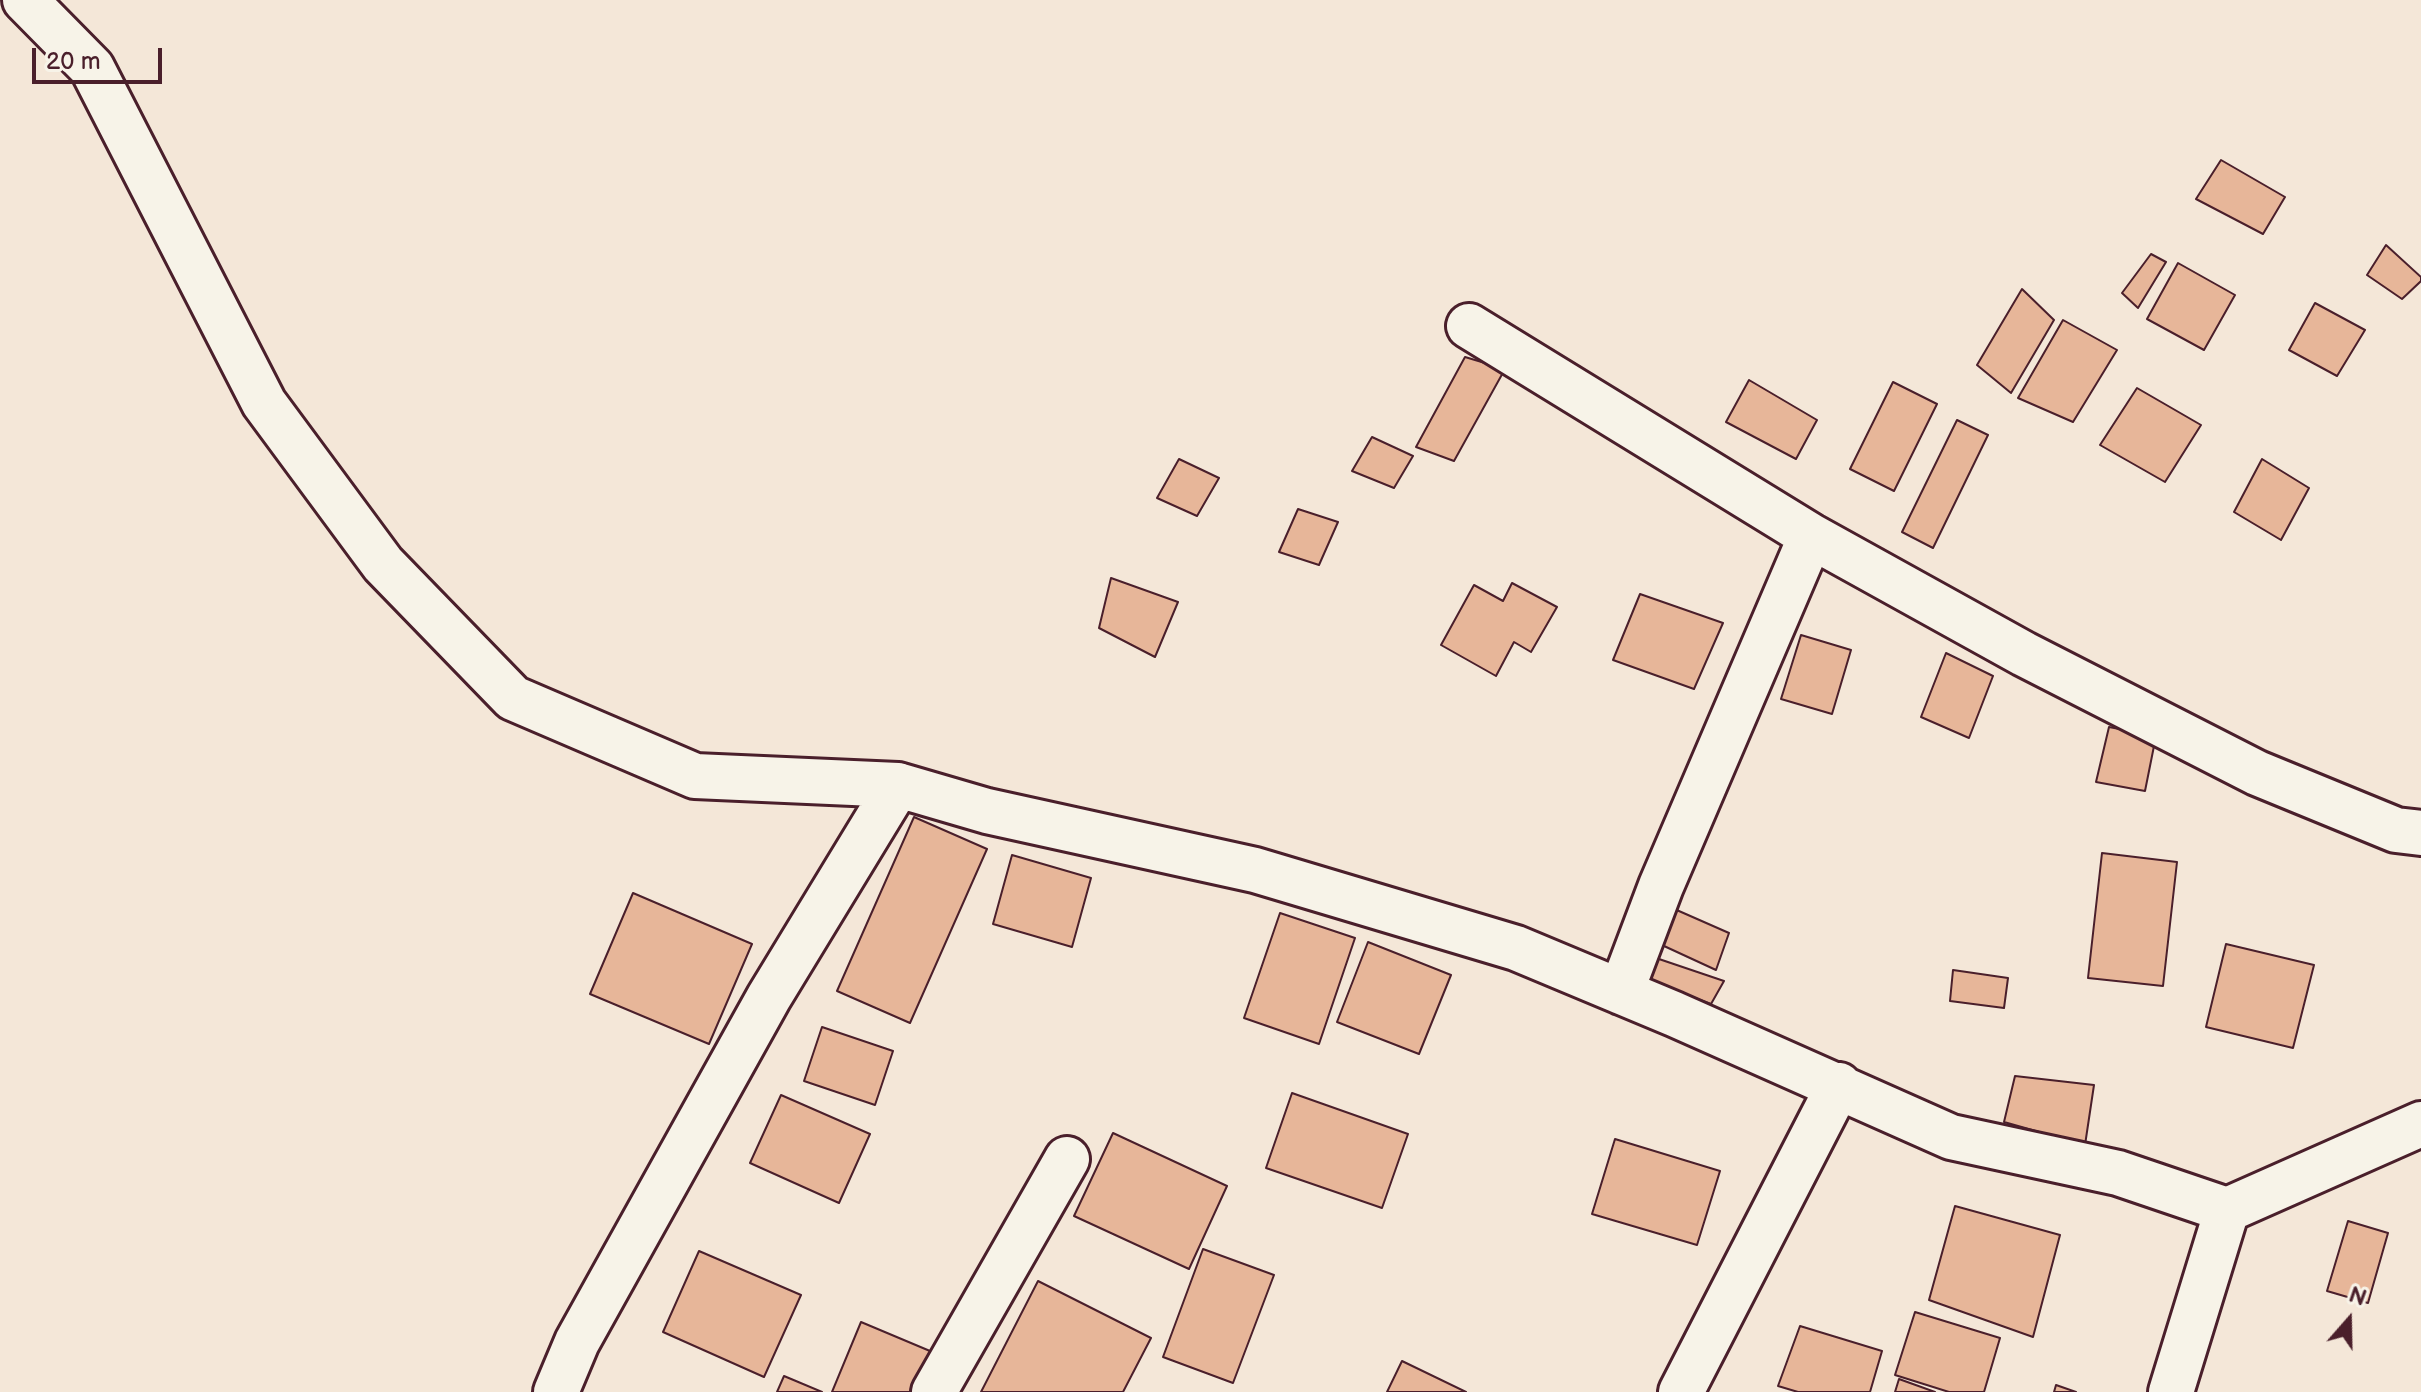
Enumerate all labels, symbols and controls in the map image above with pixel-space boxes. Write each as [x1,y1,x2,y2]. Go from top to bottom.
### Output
scale bar [36,32,166,82]
text: 20 m [46,47,101,76]
north arrow [2309,1280,2389,1360]
text: N [2345,1281,2370,1312]

